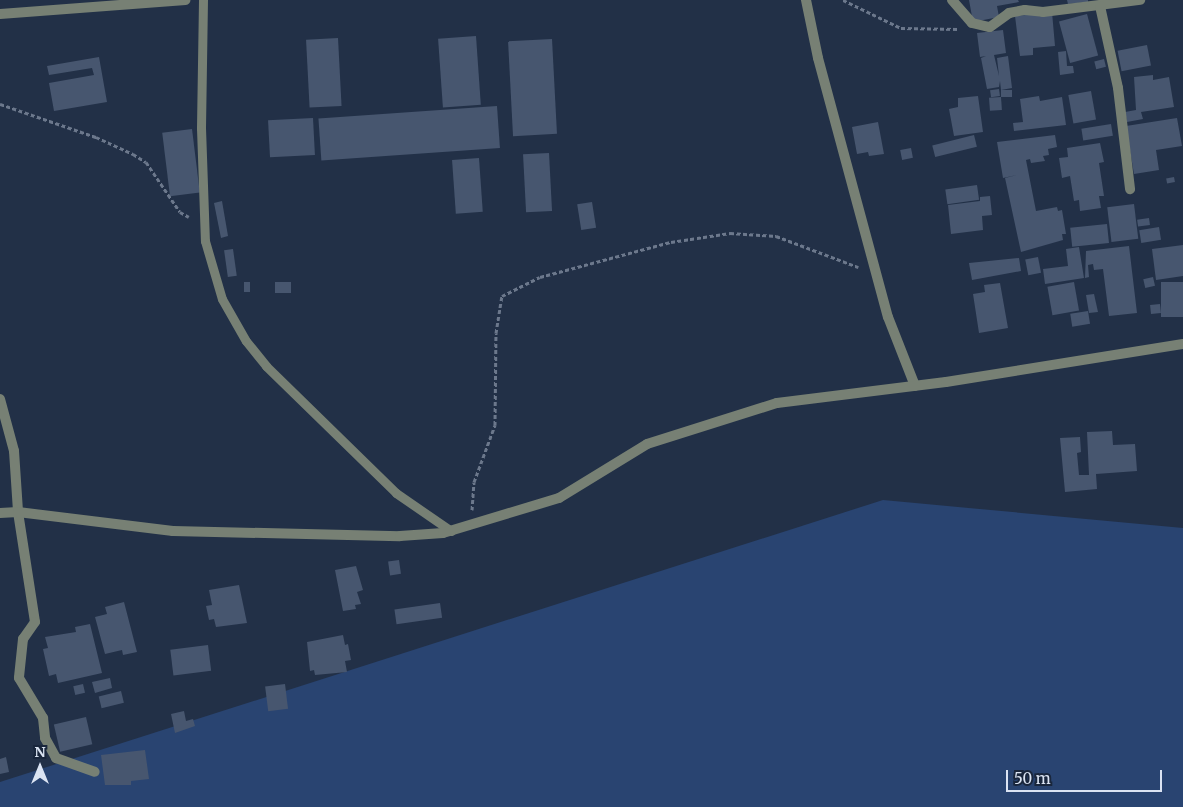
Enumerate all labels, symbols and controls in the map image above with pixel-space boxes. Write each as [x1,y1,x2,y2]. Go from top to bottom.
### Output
north arrow [15,742,65,792]
text: N [34,743,46,761]
scale bar [1008,760,1164,792]
text: 50 m [1014,769,1051,788]

